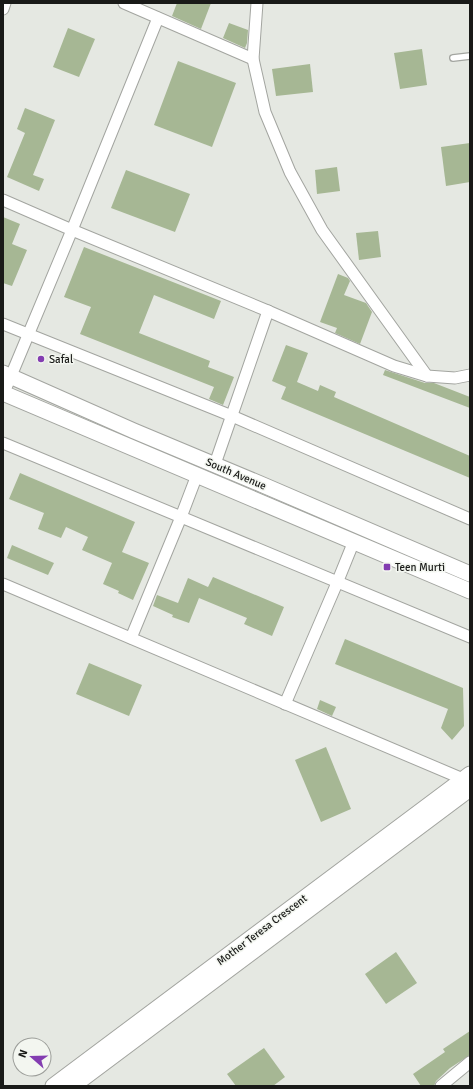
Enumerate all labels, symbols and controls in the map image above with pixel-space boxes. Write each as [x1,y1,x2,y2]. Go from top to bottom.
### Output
place label: Safal [49,353,73,366]
marker: Safal [36,354,46,364]
street label: South Avenue [204,455,268,493]
place label: Teen Murti [395,561,445,574]
marker: Teen Murti [382,562,392,572]
street label: Mother Teresa Crescent [214,892,310,968]
north arrow [12,1037,52,1077]
text: N [16,1048,30,1060]

